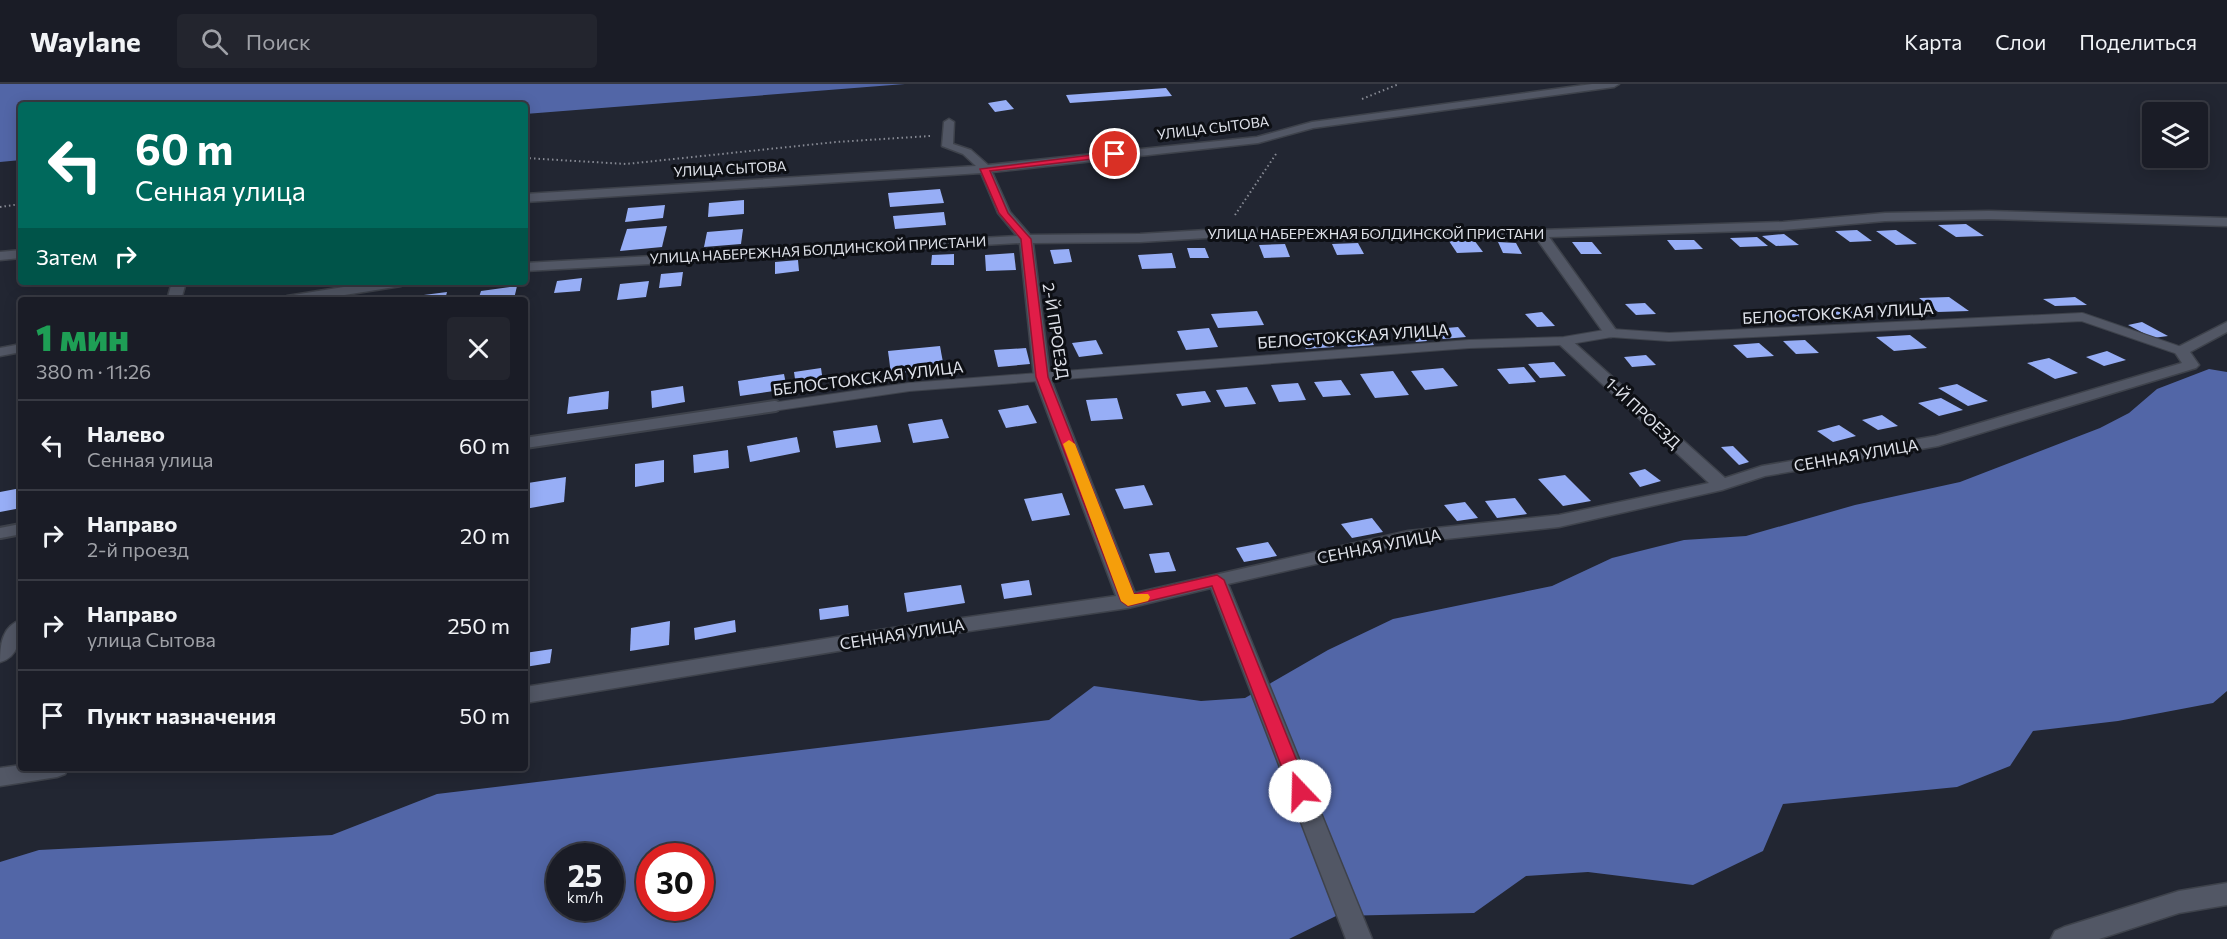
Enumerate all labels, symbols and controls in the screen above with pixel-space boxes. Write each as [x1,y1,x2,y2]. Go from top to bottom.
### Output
search box [177,14,597,68]
text: Waylane [30,24,141,58]
icon: search [198,25,231,58]
text: Поиск [246,28,311,55]
text: Карта [1904,29,1962,54]
text: Слои [1995,29,2046,54]
text: Поделиться [2079,29,2197,54]
map controls [2142,102,2208,168]
button: layers [2142,102,2208,168]
street label: УЛИЦА СЫТОВА [1156,112,1270,143]
text: 60 m [135,122,234,174]
icon: left [36,126,114,204]
pin [1089,128,1140,179]
icon: arrive [1098,137,1131,170]
street label: УЛИЦА СЫТОВА [673,157,787,180]
text: Сенная улица [135,174,306,207]
street label: УЛИЦА НАБЕРЕЖНАЯ БОЛДИНСКОЙ ПРИСТАНИ [1208,225,1544,242]
street label: УЛИЦА НАБЕРЕЖНАЯ БОЛДИНСКОЙ ПРИСТАНИ [649,232,987,267]
icon: right [109,240,142,273]
text: Затем [36,243,97,270]
street label: 2-Й ПРОЕЗД [1040,282,1074,381]
street label: БЕЛОСТОКСКАЯ УЛИЦА [1742,298,1934,327]
text: 1 мин [36,314,129,358]
button: close [447,317,510,380]
street label: БЕЛОСТОКСКАЯ УЛИЦА [1257,319,1449,352]
street label: БЕЛОСТОКСКАЯ УЛИЦА [772,356,964,399]
text: 380 m · 11:26 [36,359,151,383]
street label: 1-Й ПРОЕЗД [1602,373,1685,452]
text: Налево [87,420,165,447]
icon: left [36,429,69,462]
text: 60 m [459,432,510,459]
street label: СЕННАЯ УЛИЦА [1792,434,1920,475]
text: Сенная улица [87,447,213,471]
text: Направо [87,510,177,537]
icon: right [36,519,69,552]
text: 20 m [460,522,510,549]
street label: СЕННАЯ УЛИЦА [1315,524,1443,567]
text: 2-й проезд [87,537,189,561]
text: Направо [87,600,177,627]
icon: right [36,609,69,642]
text: 250 m [447,612,510,639]
street label: СЕННАЯ УЛИЦА [838,614,966,653]
text: улица Сытова [87,627,216,651]
icon: arrive [36,699,69,732]
text: Пункт назначения [87,702,276,729]
text: 50 m [460,702,510,729]
position arrow [1268,759,1332,823]
speed limit sign: 30 [636,843,714,921]
text: 25 [568,856,602,893]
text: km/h [567,888,603,906]

